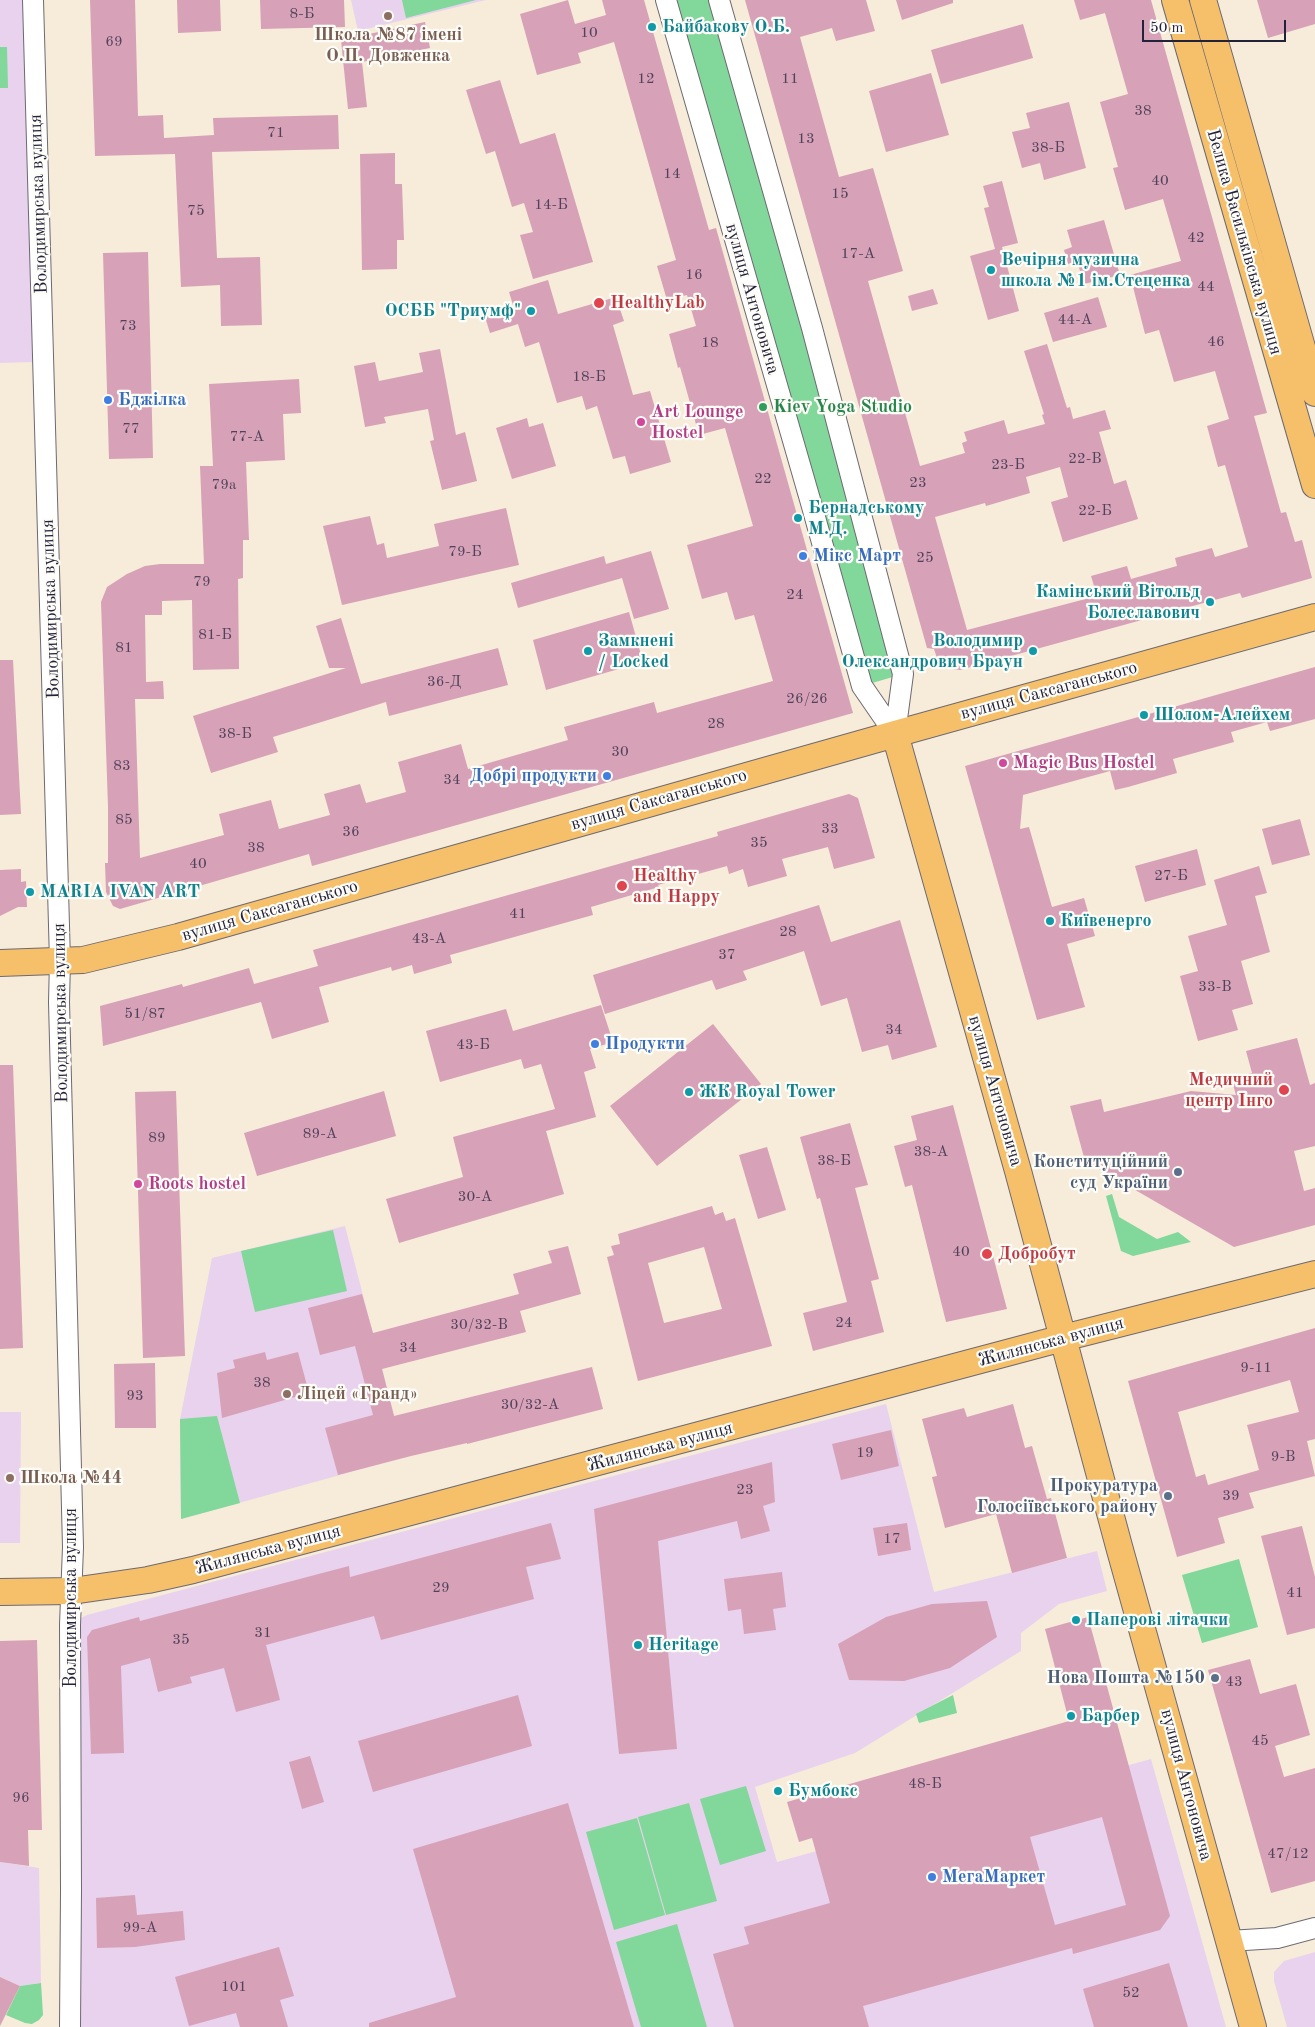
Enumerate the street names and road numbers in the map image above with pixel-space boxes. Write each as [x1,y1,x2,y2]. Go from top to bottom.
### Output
street label: Володимирська вулиця [25,114,53,294]
street label: Велика Васильківська вулиця [1201,127,1287,357]
street label: вулиця Антоновича [720,221,784,377]
street label: Володимирська вулиця [37,519,65,699]
street label: вулиця Саксаганського [958,657,1140,725]
street label: вулиця Саксаганського [569,765,749,835]
street label: вулиця Саксаганського [180,876,360,946]
street label: Володимирська вулиця [49,923,73,1103]
street label: вулиця Антоновича [963,1013,1027,1169]
street label: Жилянська вулиця [976,1312,1126,1372]
street label: Жилянська вулиця [585,1417,735,1477]
street label: Володимирська вулиця [60,1508,82,1688]
street label: Жилянська вулиця [193,1520,343,1580]
street label: вулиця Антоновича [1155,1707,1217,1863]

